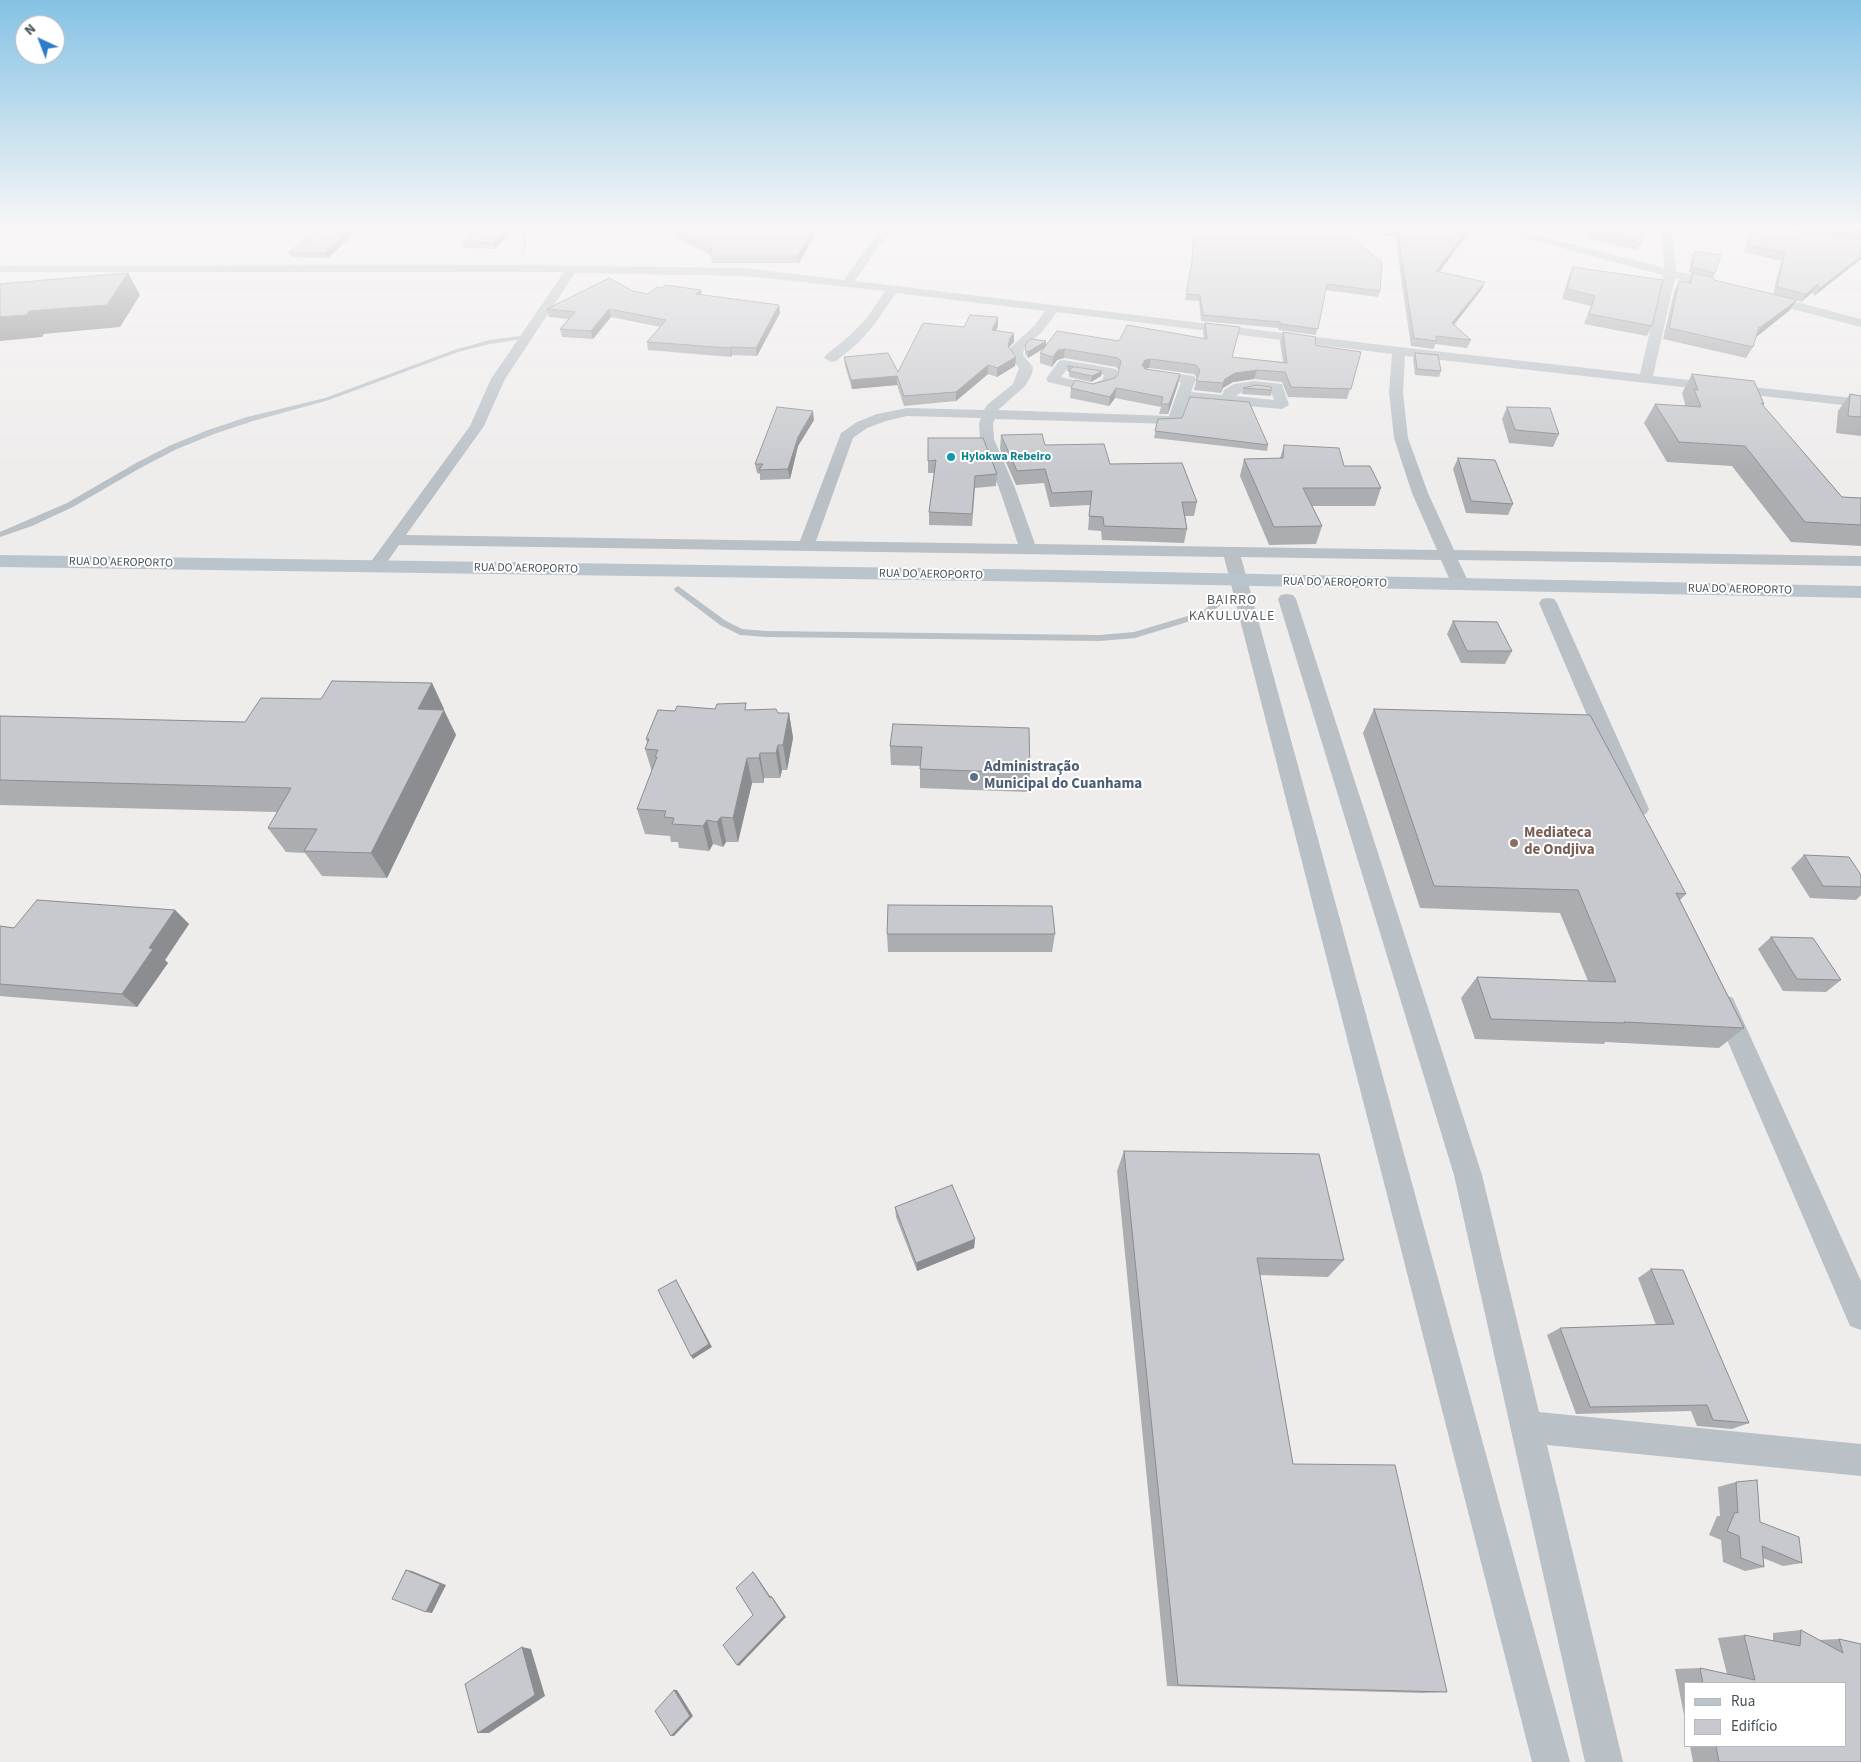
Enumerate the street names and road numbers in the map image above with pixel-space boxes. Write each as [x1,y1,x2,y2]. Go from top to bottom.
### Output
street label: RUA DO AEROPORTO [69,555,173,571]
street label: RUA DO AEROPORTO [474,561,578,577]
street label: RUA DO AEROPORTO [879,567,983,583]
street label: RUA DO AEROPORTO [1283,575,1387,591]
street label: RUA DO AEROPORTO [1688,582,1792,598]

